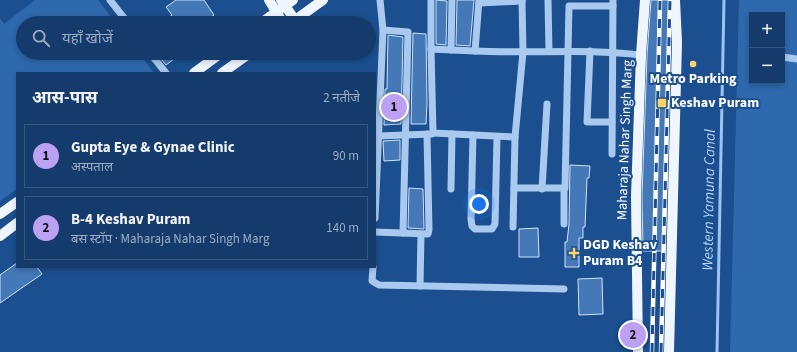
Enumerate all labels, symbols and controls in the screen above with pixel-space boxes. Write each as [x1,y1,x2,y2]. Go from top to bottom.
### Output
map controls [749,12,785,84]
button: + [749,12,785,48]
search box [16,16,376,60]
icon: search [30,27,52,49]
text: यहाँ खोजें [62,28,113,49]
button: − [749,48,785,84]
marker: Metro Parking [688,59,698,69]
street label: Maharaja Nahar Singh Marg [612,60,638,220]
place label: Metro Parking [650,69,737,89]
text: आस-पास [32,86,98,110]
text: 2 नतीजे [323,89,360,107]
pin: 1 [381,92,407,122]
place label: Keshav Puram [671,93,759,113]
marker: Keshav Puram [656,97,668,109]
water label: Western Yamuna Canal [697,129,721,271]
text: Gupta Eye & Gynae Clinic [71,137,235,158]
text: 1 [43,147,49,165]
text: 90 m [333,147,359,165]
text: अस्पताल [71,158,113,176]
your location [469,194,489,214]
text: B-4 Keshav Puram [71,209,190,230]
text: 2 [43,219,49,237]
text: 140 m [326,219,359,237]
text: बस स्टॉप · Maharaja Nahar Singh Marg [71,230,269,248]
place label: DGD Keshav Puram B4 [583,235,658,271]
marker: DGD Keshav Puram B4 [568,247,580,259]
pin: 2 [620,320,646,350]

